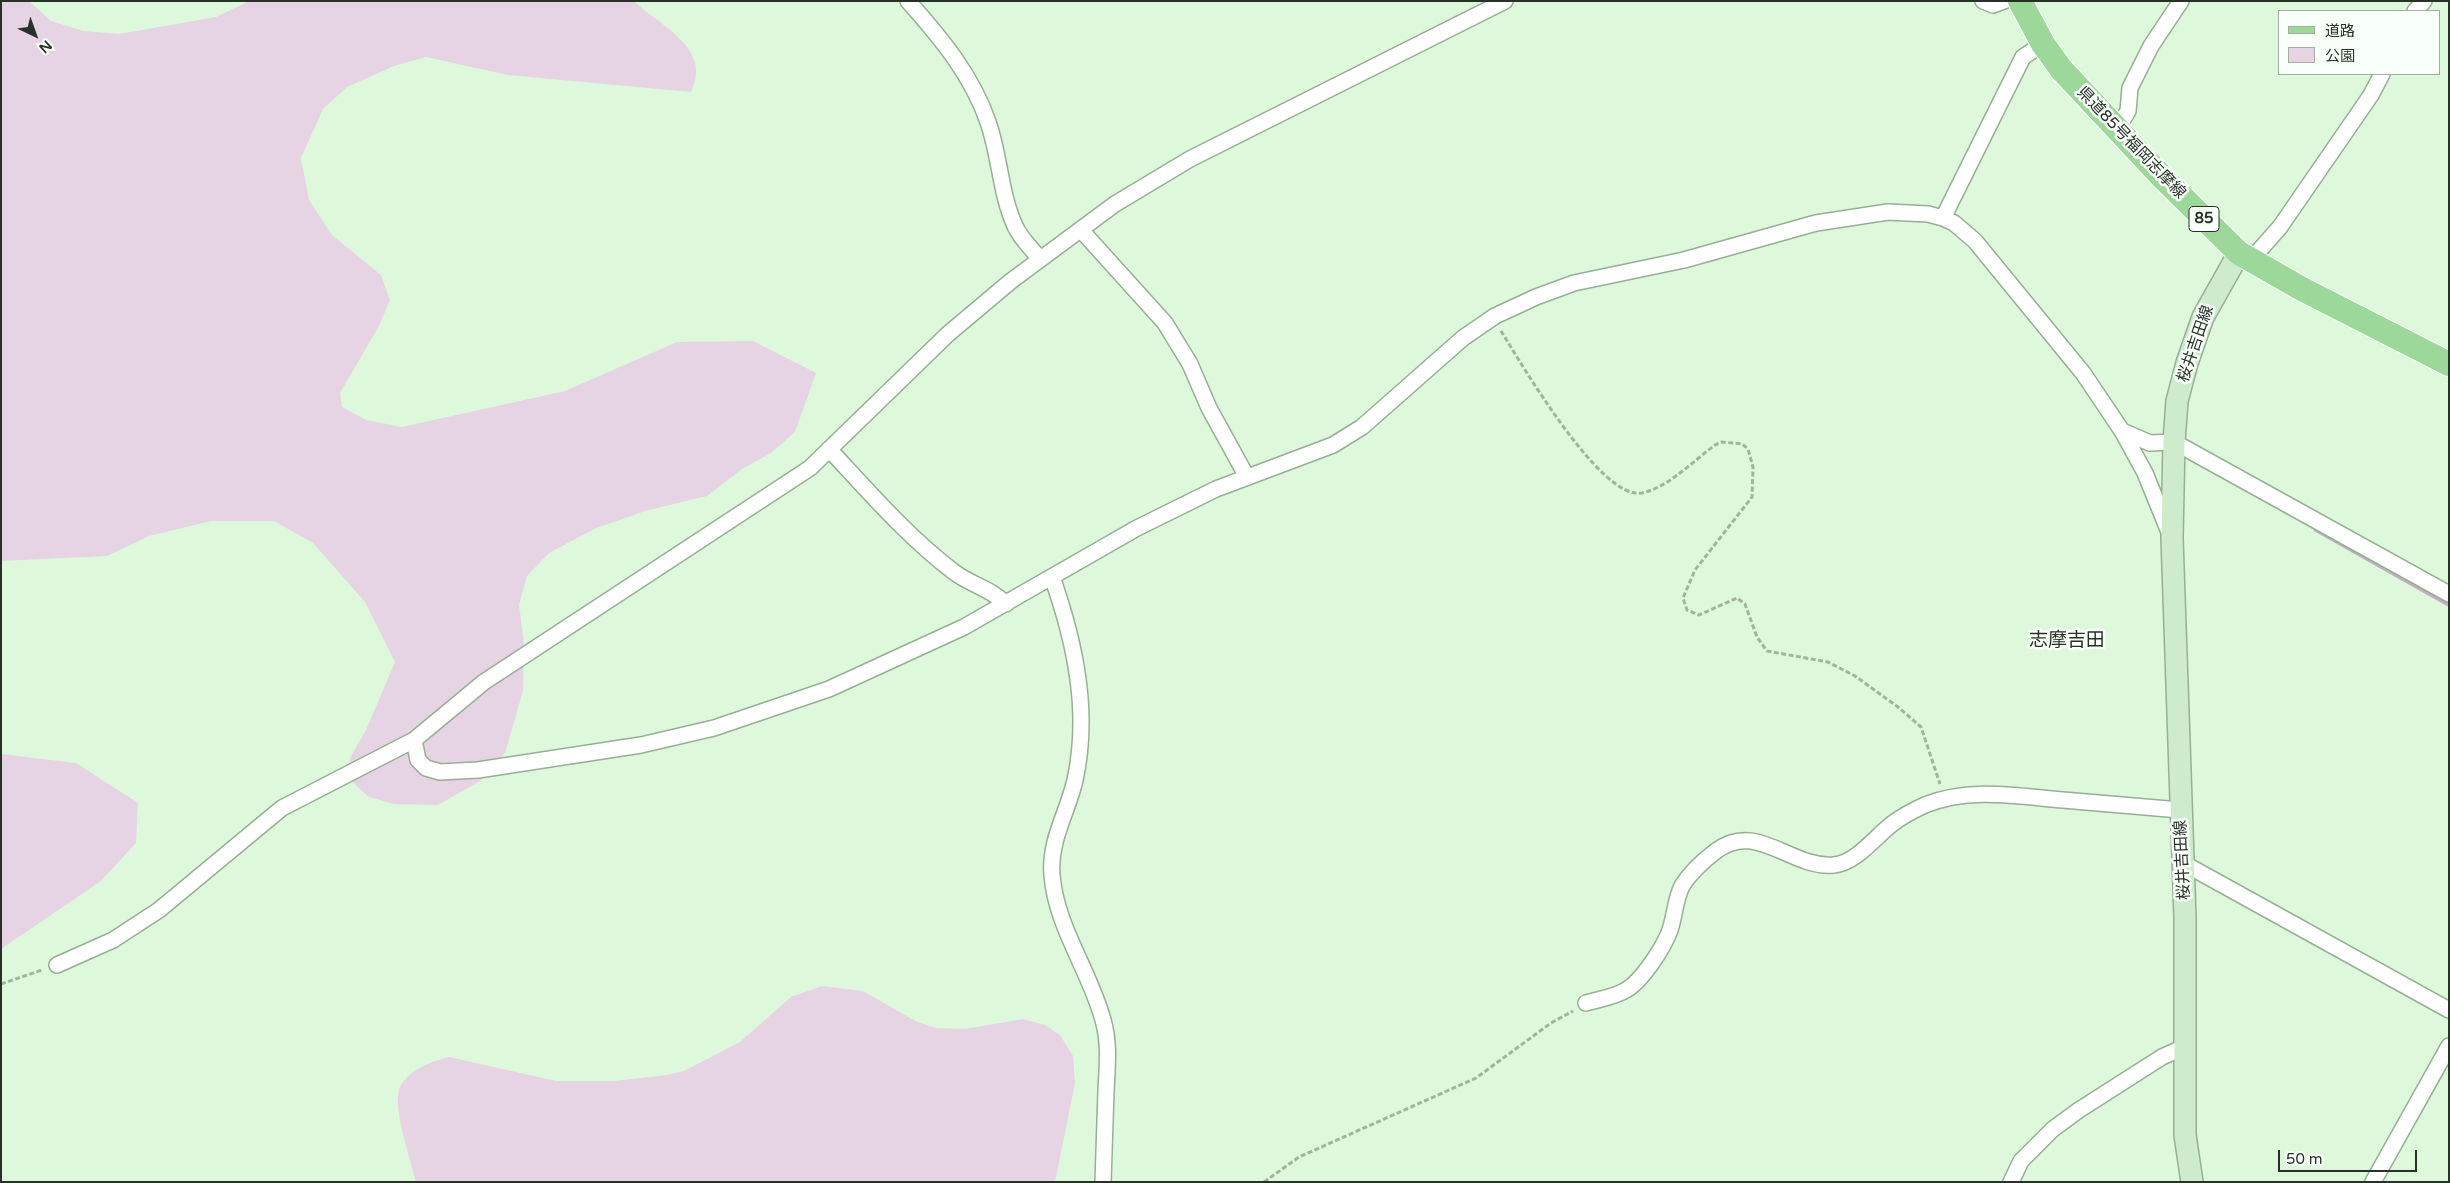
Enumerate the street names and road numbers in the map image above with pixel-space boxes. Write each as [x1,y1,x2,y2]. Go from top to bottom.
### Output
street label: 県道85号福岡志摩線 [2073,83,2189,203]
road number: 85 [2189,206,2219,232]
street label: 桜井吉田線 [2174,303,2218,385]
street label: 桜井吉田線 [2171,820,2195,900]

